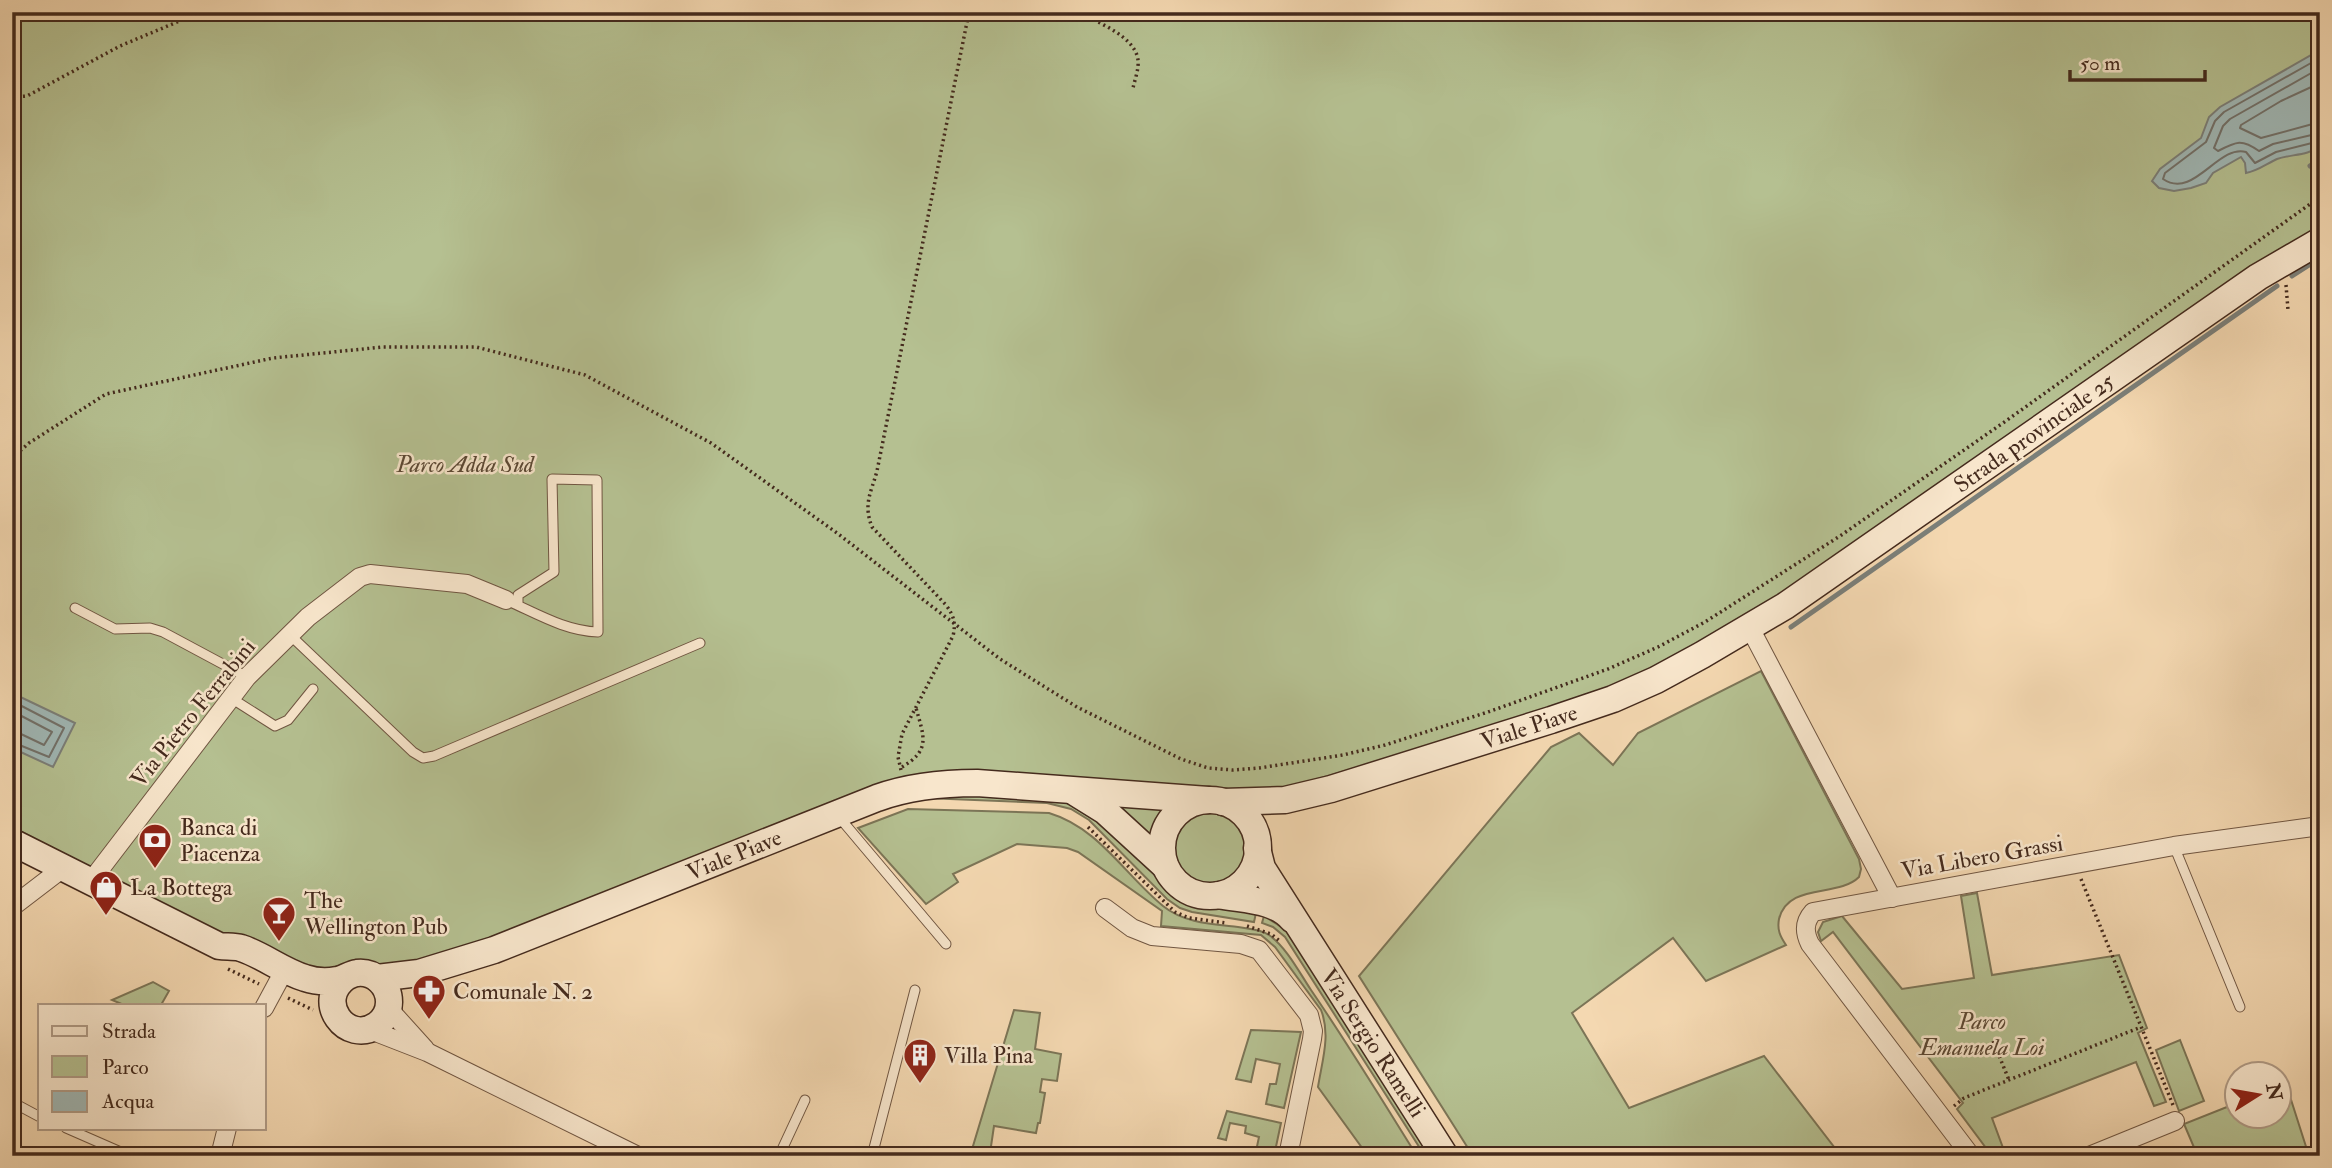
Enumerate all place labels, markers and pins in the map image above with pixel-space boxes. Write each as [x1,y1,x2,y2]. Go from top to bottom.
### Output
place label: Banca di Piacenza [180,813,261,868]
bank icon: Banca di Piacenza [136,821,174,870]
shop icon: La Bottega [87,868,125,917]
place label: La Bottega [130,873,233,902]
place label: The Wellington Pub [303,886,448,941]
bar icon: The Wellington Pub [260,894,298,943]
pharmacy icon: Comunale N. 2 [410,972,448,1021]
place label: Comunale N. 2 [453,977,593,1006]
building icon: Villa Pina [901,1036,939,1085]
place label: Villa Pina [944,1041,1034,1070]

